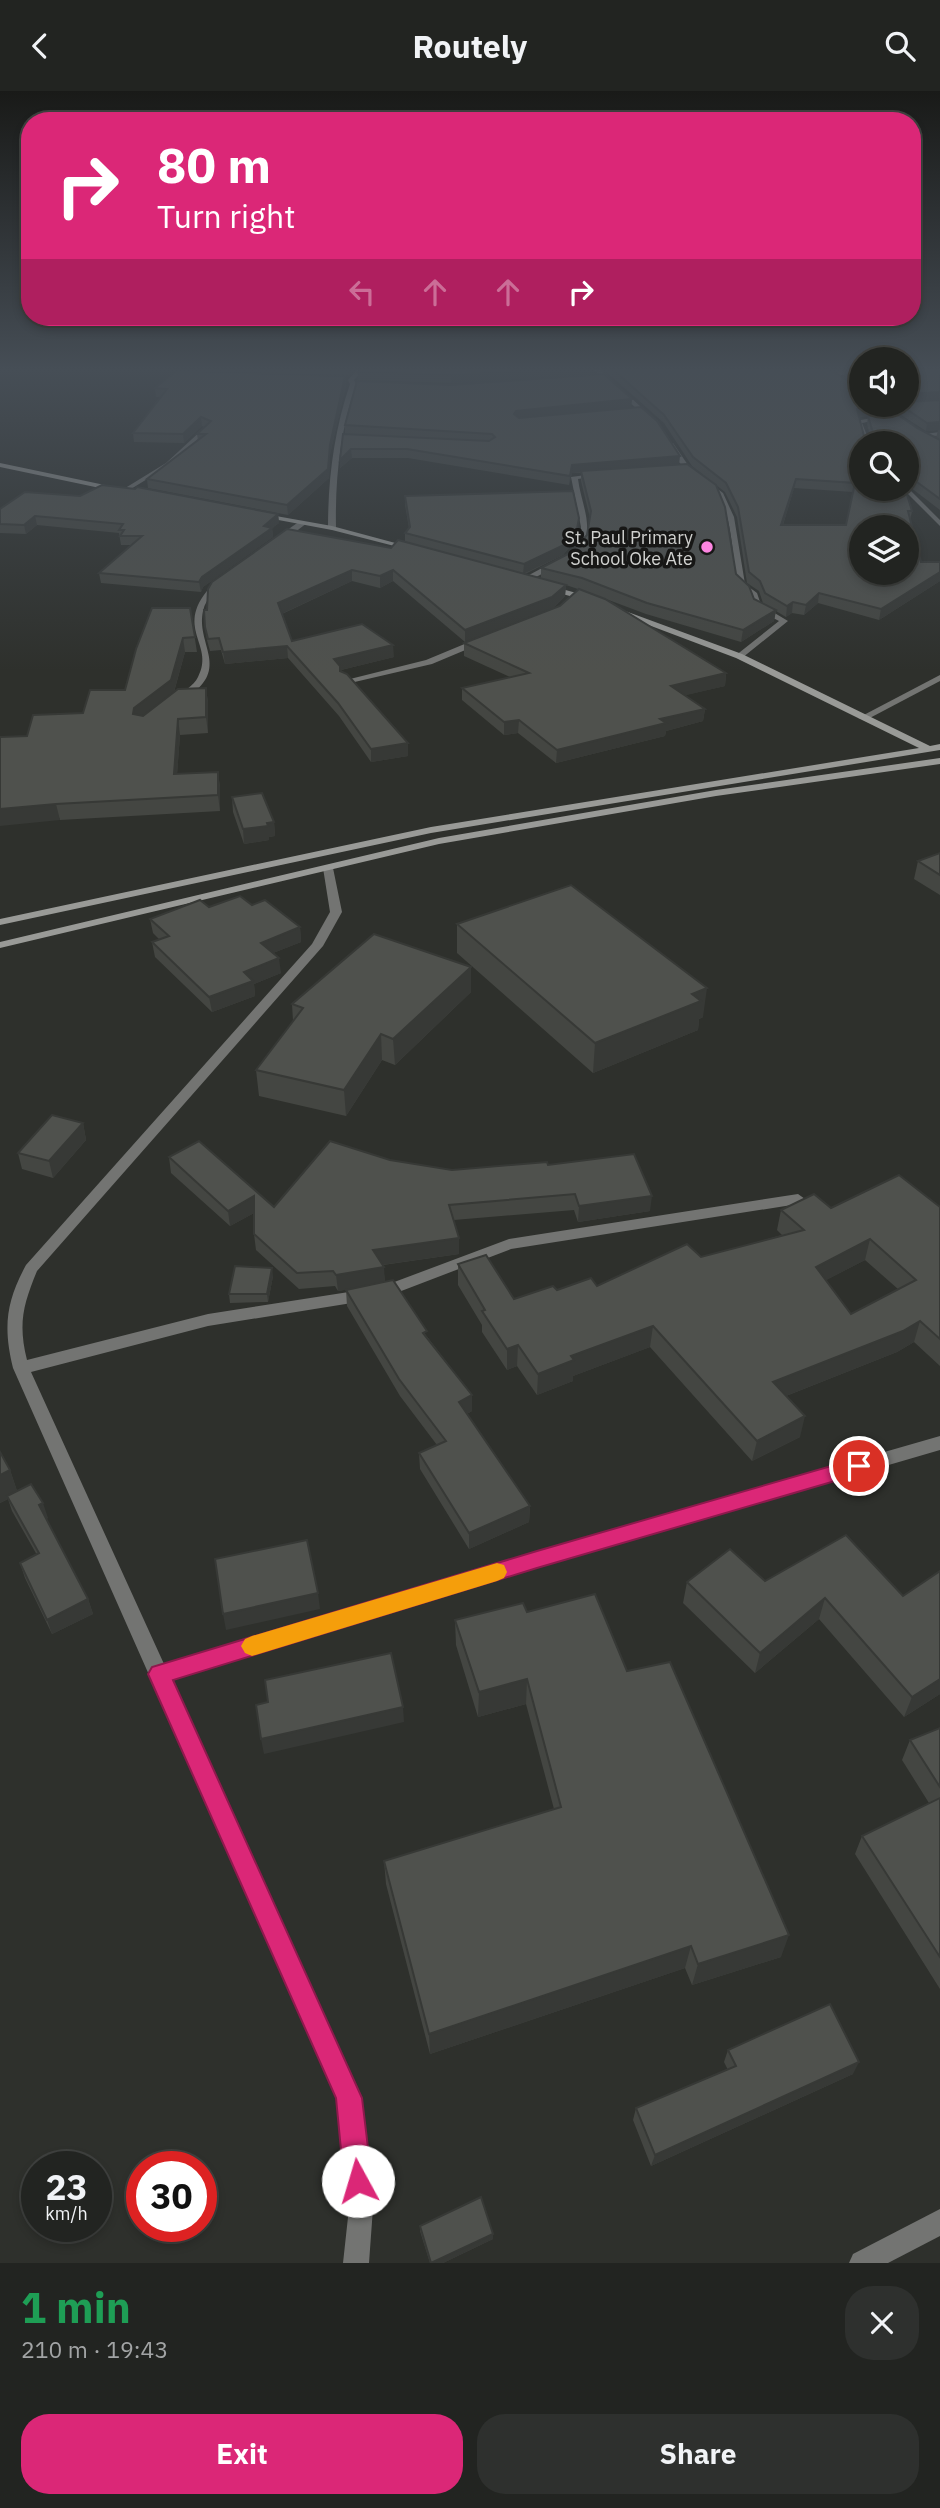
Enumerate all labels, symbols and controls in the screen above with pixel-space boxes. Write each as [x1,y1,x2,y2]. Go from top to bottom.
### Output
text: Routely [413,25,527,67]
icon: back [21,27,59,65]
icon: search [881,27,919,65]
text: 80 m [157,133,271,196]
icon: right [42,140,133,231]
text: Turn right [157,195,295,237]
icon: left [343,273,381,311]
icon: ahead [416,273,454,311]
icon: ahead [489,273,527,311]
icon: right [562,273,600,311]
map controls [849,347,919,585]
button: sound [849,347,919,417]
button: search [849,431,919,501]
button: layers [849,515,919,585]
place label: St. Paul Primary School Oke Ate [564,526,693,570]
marker: St. Paul Primary School Oke Ate [699,539,715,555]
pin [829,1436,889,1496]
icon: arrive [840,1447,878,1485]
position arrow [321,2144,395,2218]
speed limit sign: 30 [126,2151,217,2242]
text: 23 [45,2164,88,2210]
text: km/h [45,2202,88,2225]
text: 1 min [21,2280,131,2335]
button: close [845,2286,919,2360]
text: 210 m · 19:43 [21,2334,168,2364]
button: Exit [21,2414,463,2494]
button: Share [477,2414,919,2494]

